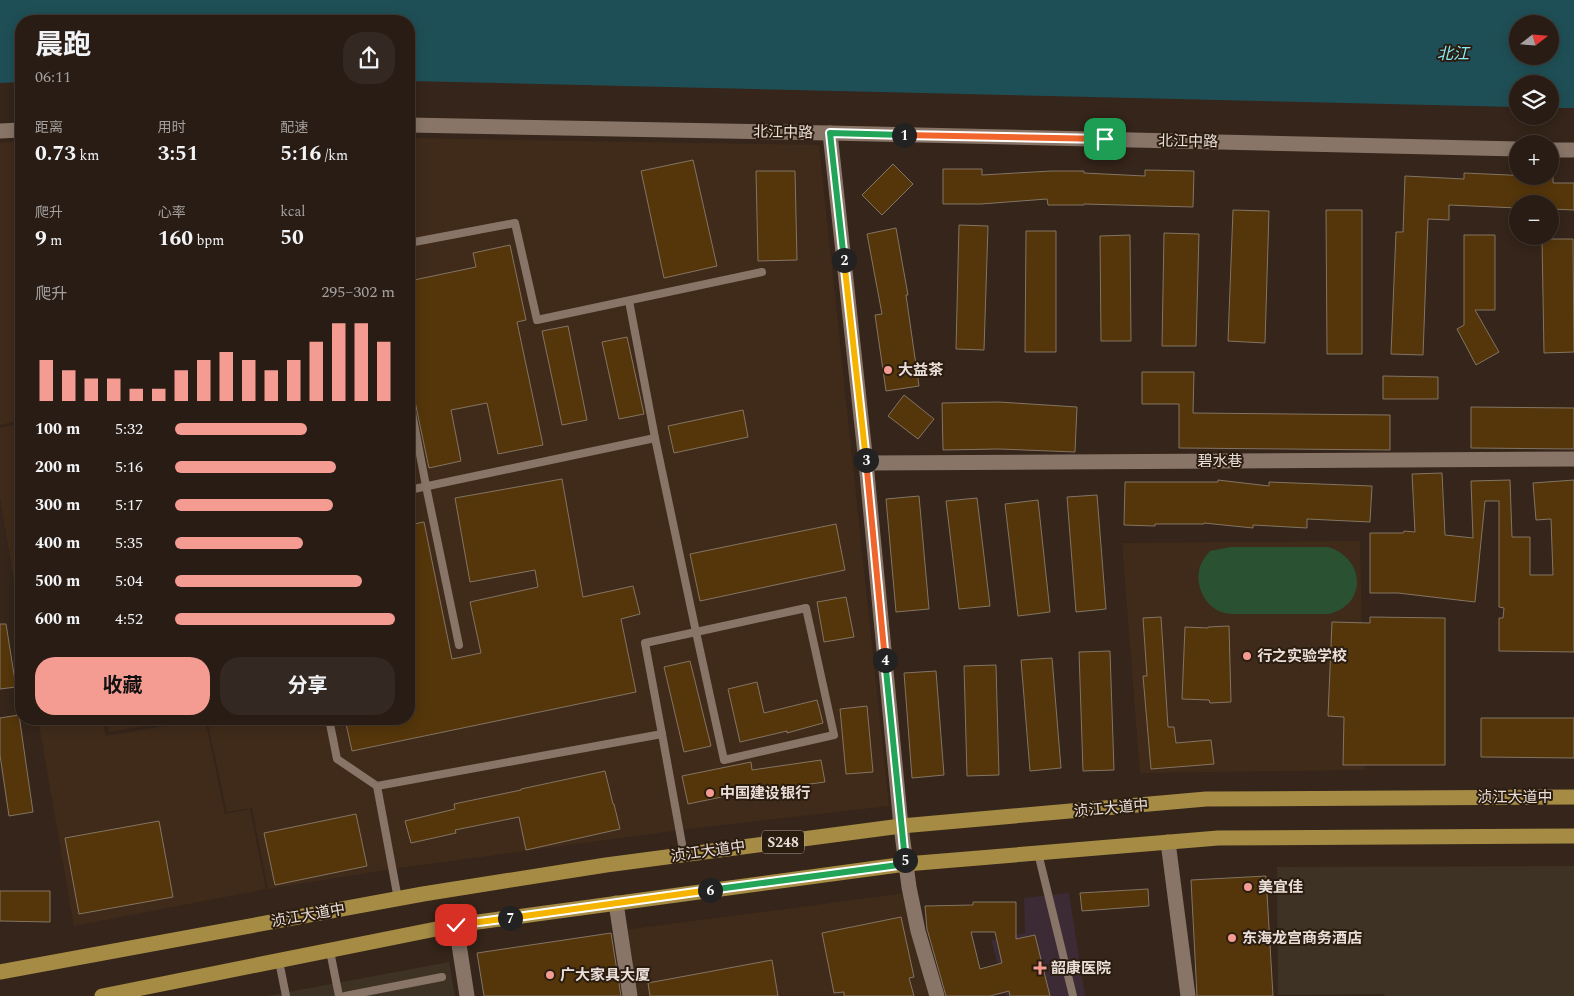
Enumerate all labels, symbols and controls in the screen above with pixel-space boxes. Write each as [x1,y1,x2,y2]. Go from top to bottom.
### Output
north arrow [1509,15,1559,65]
map controls [1509,15,1559,245]
text: 晨跑 [35,24,91,67]
button: share [343,32,395,84]
water label: 北江 [1437,42,1471,66]
text: 06:11 [35,65,71,89]
button: layers [1509,75,1559,125]
text: 距离 [35,117,63,138]
text: 用时 [158,117,186,138]
text: 配速 [280,117,308,138]
pin [1084,118,1126,160]
street label: 北江中路 [753,120,813,145]
pin: 1 [892,122,916,148]
text: 1 [901,125,908,146]
icon: arrive [1091,125,1119,153]
street label: 北江中路 [1158,129,1218,154]
button: + [1509,135,1559,185]
text: 0.73 [35,138,76,170]
text: 3:51 [158,138,199,170]
text: 5:16 [280,138,321,170]
text: km [76,145,99,166]
text: /km [321,145,348,166]
button: − [1509,195,1559,245]
text: kcal [280,201,305,222]
text: 爬升 [35,202,63,223]
text: 心率 [158,202,186,223]
text: 50 [280,222,304,254]
text: 9 [35,223,47,255]
text: 160 [158,223,193,255]
text: m [47,230,62,251]
text: bpm [193,230,224,251]
pin: 2 [832,248,856,272]
text: 2 [841,250,848,271]
text: 295–302 m [321,280,395,304]
text: 爬升 [35,282,67,306]
place label: 大益茶 [898,359,944,382]
marker: 大益茶 [882,364,894,376]
text: 100 m [35,417,80,441]
text: 5:32 [115,417,143,441]
pin: 3 [854,448,878,472]
text: 3 [863,450,870,471]
street label: 碧水巷 [1197,450,1243,473]
text: 200 m [35,455,80,479]
text: 5:16 [115,455,143,479]
text: 300 m [35,493,80,517]
text: 5:17 [115,493,143,517]
text: 400 m [35,531,80,555]
text: 5:35 [115,531,143,555]
text: 500 m [35,569,80,593]
text: 5:04 [115,569,143,593]
text: 600 m [35,607,80,631]
text: 4:52 [115,607,143,631]
place label: 行之实验学校 [1257,645,1347,668]
pin: 4 [872,648,898,672]
text: 4 [882,650,889,671]
marker: 行之实验学校 [1241,650,1253,662]
button: 收藏 [35,657,210,715]
button: 分享 [220,657,395,715]
place label: 中国建设银行 [720,782,810,805]
street label: 浈江大道中 [1477,786,1553,809]
marker: 中国建设银行 [704,787,716,799]
street label: 浈江大道中 [1073,794,1149,823]
road number: S248 [762,830,804,854]
street label: 浈江大道中 [669,835,747,868]
pin: 5 [892,848,918,872]
text: 5 [902,850,909,871]
place label: 美宜佳 [1258,876,1303,899]
pin: 6 [698,878,722,902]
text: 6 [707,880,714,901]
marker: 美宜佳 [1242,881,1254,893]
street label: 浈江大道中 [269,898,347,933]
pin [435,904,477,946]
pin: 7 [498,906,522,930]
text: 7 [507,908,514,929]
icon: check [442,911,470,939]
place label: 东海龙宫商务酒店 [1242,927,1362,950]
marker: 东海龙宫商务酒店 [1226,932,1238,944]
place label: 韶康医院 [1051,957,1111,980]
marker: 韶康医院 [1033,961,1047,975]
place label: 广大家具大厦 [560,964,650,987]
marker: 广大家具大厦 [544,969,556,981]

